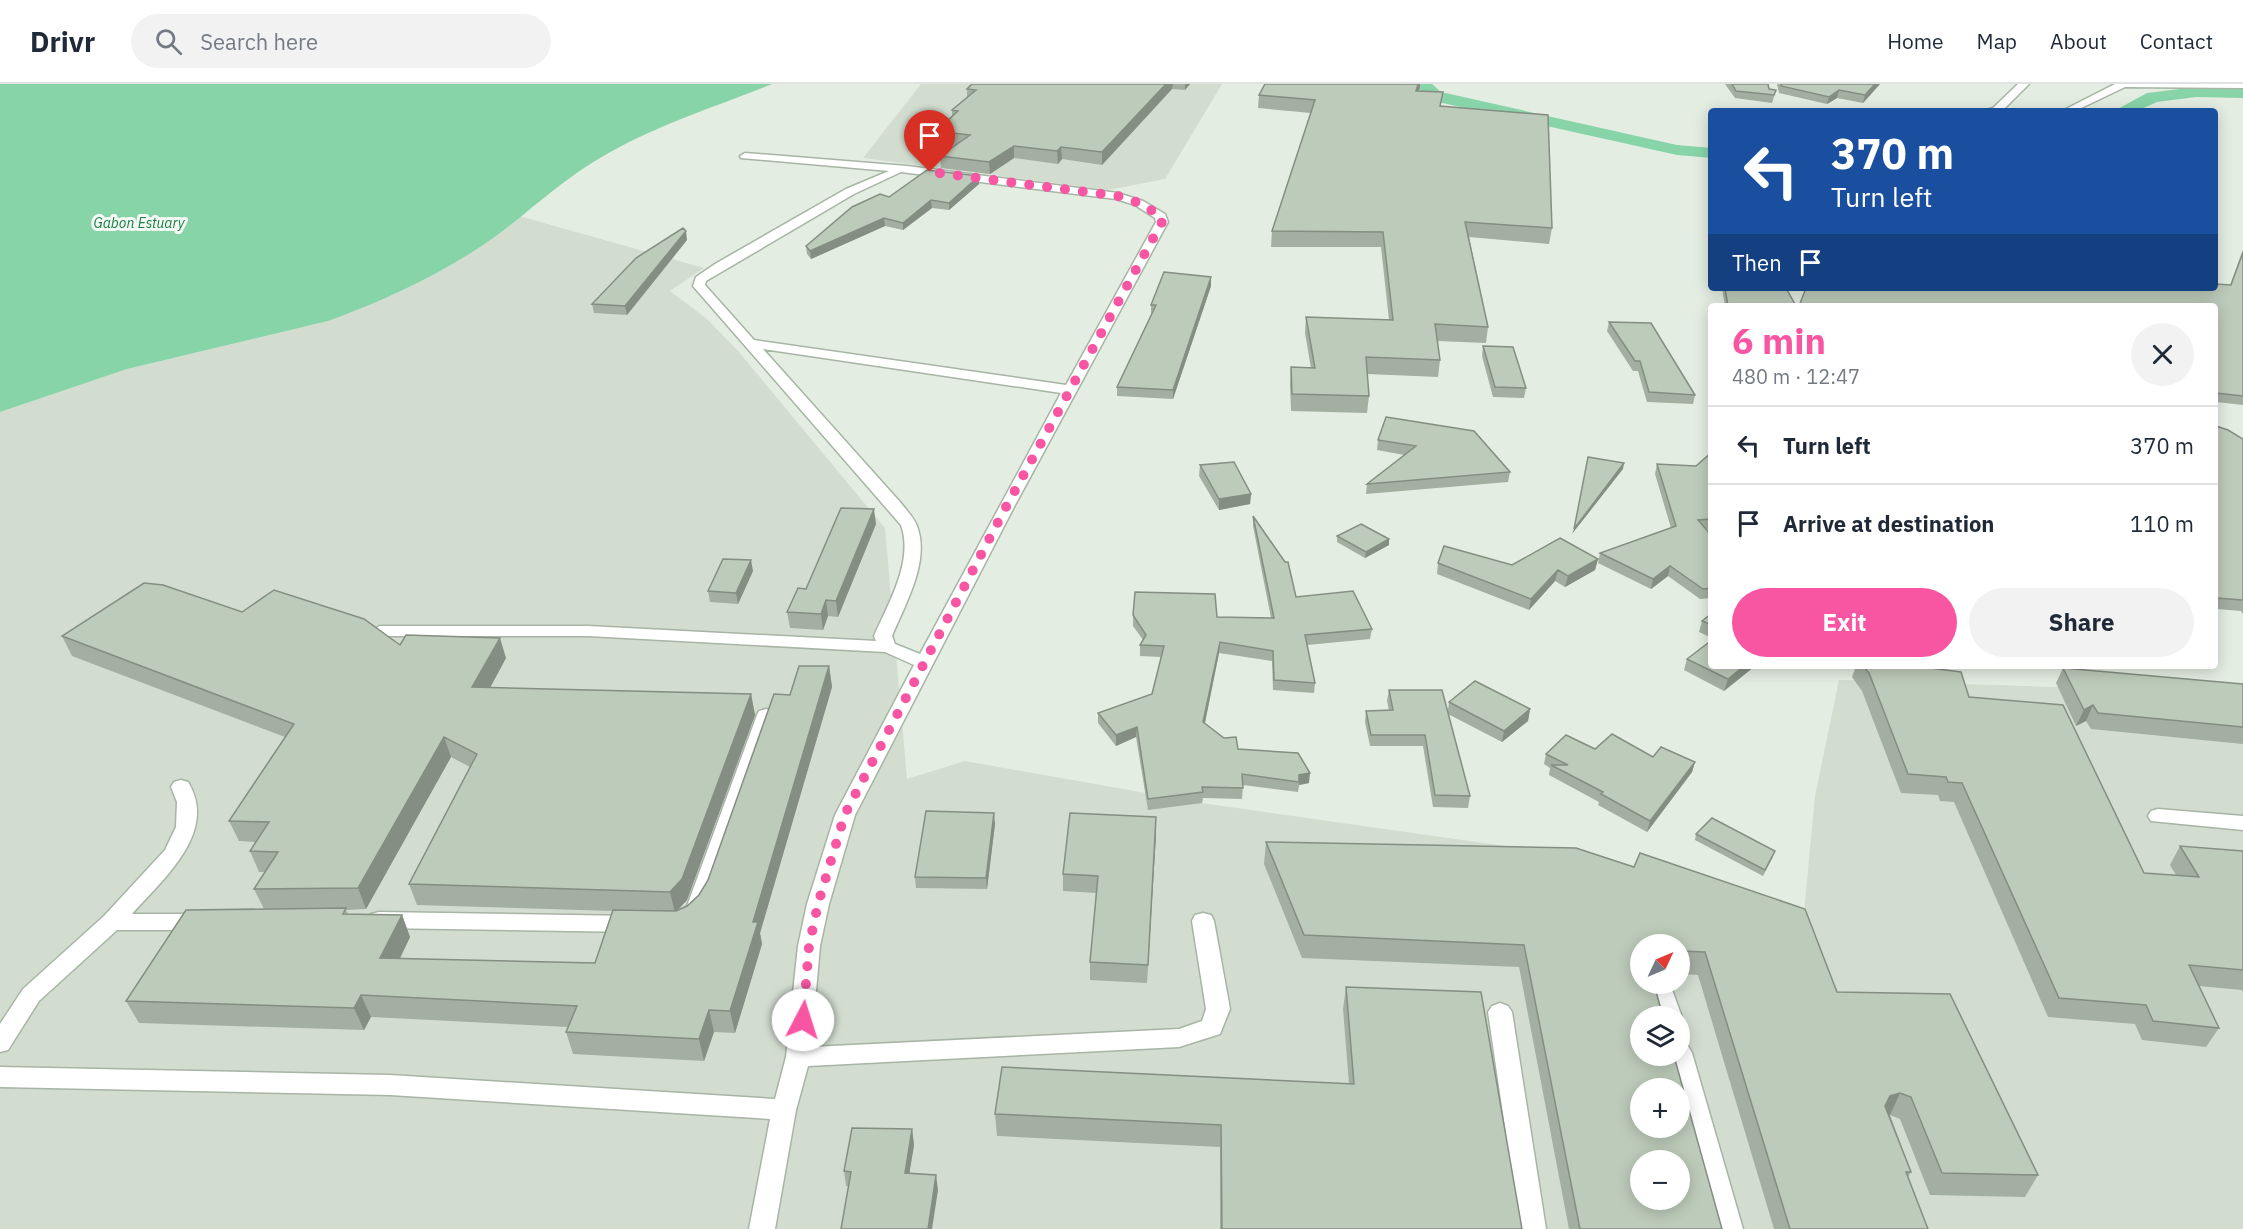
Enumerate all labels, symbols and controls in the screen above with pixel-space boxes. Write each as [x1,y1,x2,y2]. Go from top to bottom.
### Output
search box [131,14,551,68]
text: Drivr [30,23,95,60]
icon: search [152,25,185,58]
text: Search here [200,27,318,56]
text: Home [1887,27,1944,55]
text: Map [1977,27,2017,55]
text: About [2050,27,2107,55]
text: Contact [2140,27,2213,55]
pin [904,110,955,172]
icon: arrive [913,119,946,152]
text: 370 m [1831,126,1954,181]
icon: left [1732,132,1810,210]
text: Turn left [1831,179,1932,214]
water label: Gabon Estuary [93,214,186,232]
icon: arrive [1794,246,1827,279]
text: Then [1732,248,1782,277]
text: 6 min [1732,317,1826,364]
button: close [2131,323,2194,386]
text: 480 m · 12:47 [1732,363,1860,390]
icon: left [1732,429,1765,462]
text: Turn left [1783,431,1871,460]
text: 370 m [2130,431,2194,460]
icon: arrive [1732,507,1765,540]
text: Arrive at destination [1783,509,1994,538]
text: 110 m [2130,509,2194,538]
button: Exit [1732,588,1957,657]
button: Share [1969,588,2194,657]
north arrow [1630,934,1690,994]
map controls [1630,934,1690,1210]
position arrow [771,988,835,1052]
button: layers [1630,1006,1690,1066]
button: + [1630,1078,1690,1138]
button: − [1630,1150,1690,1210]

